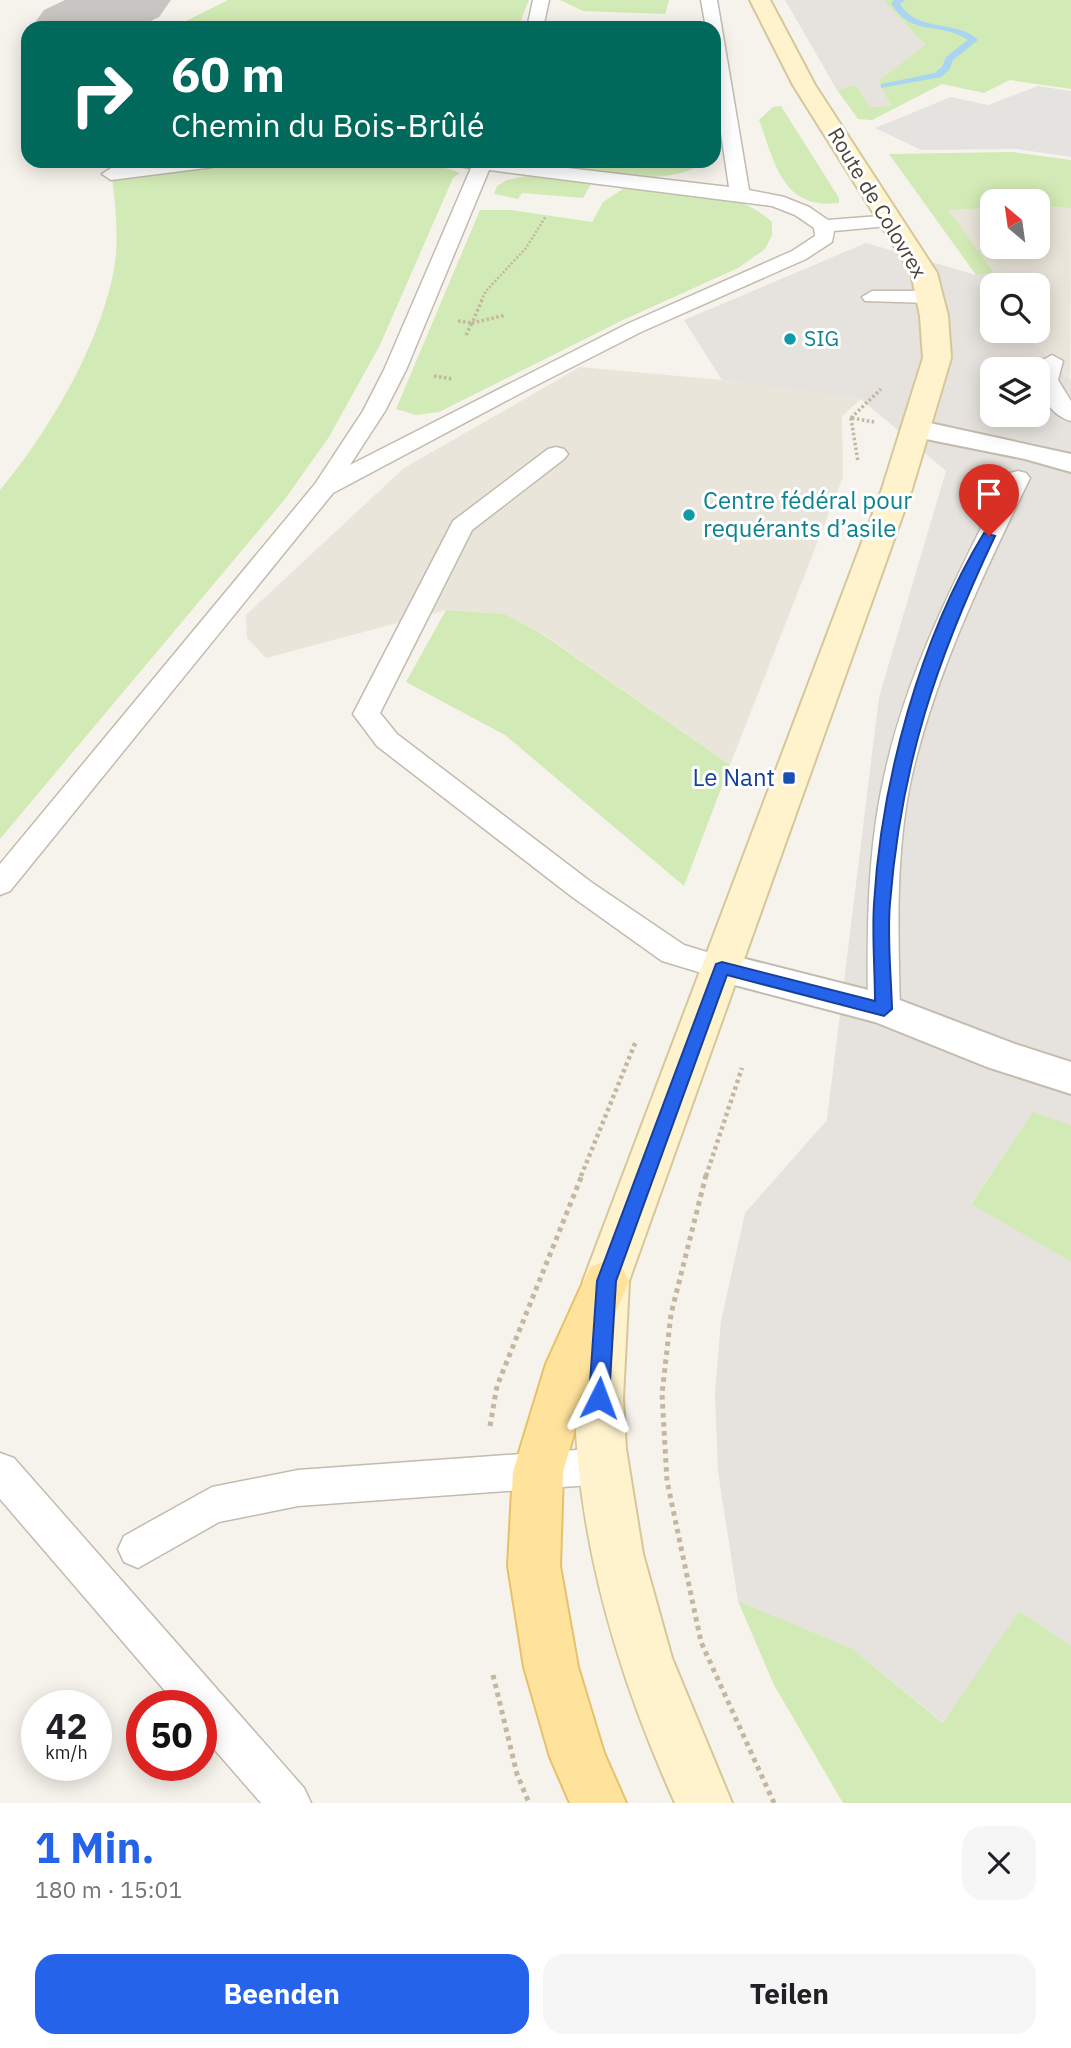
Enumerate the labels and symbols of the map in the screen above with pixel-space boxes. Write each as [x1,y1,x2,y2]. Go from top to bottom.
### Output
street label: Route de Colovrex [822,122,934,283]
north arrow [980,189,1050,259]
place label: SIG [804,324,839,352]
marker: SIG [782,331,798,347]
pin [959,464,1019,536]
place label: Centre fédéral pour requérants d’asile [703,484,912,544]
marker: Centre fédéral pour requérants d’asile [681,507,697,523]
place label: Le Nant [693,761,775,793]
marker: Le Nant [781,770,797,786]
position arrow [562,1361,636,1435]
speed limit sign: 50 [126,1690,217,1781]

